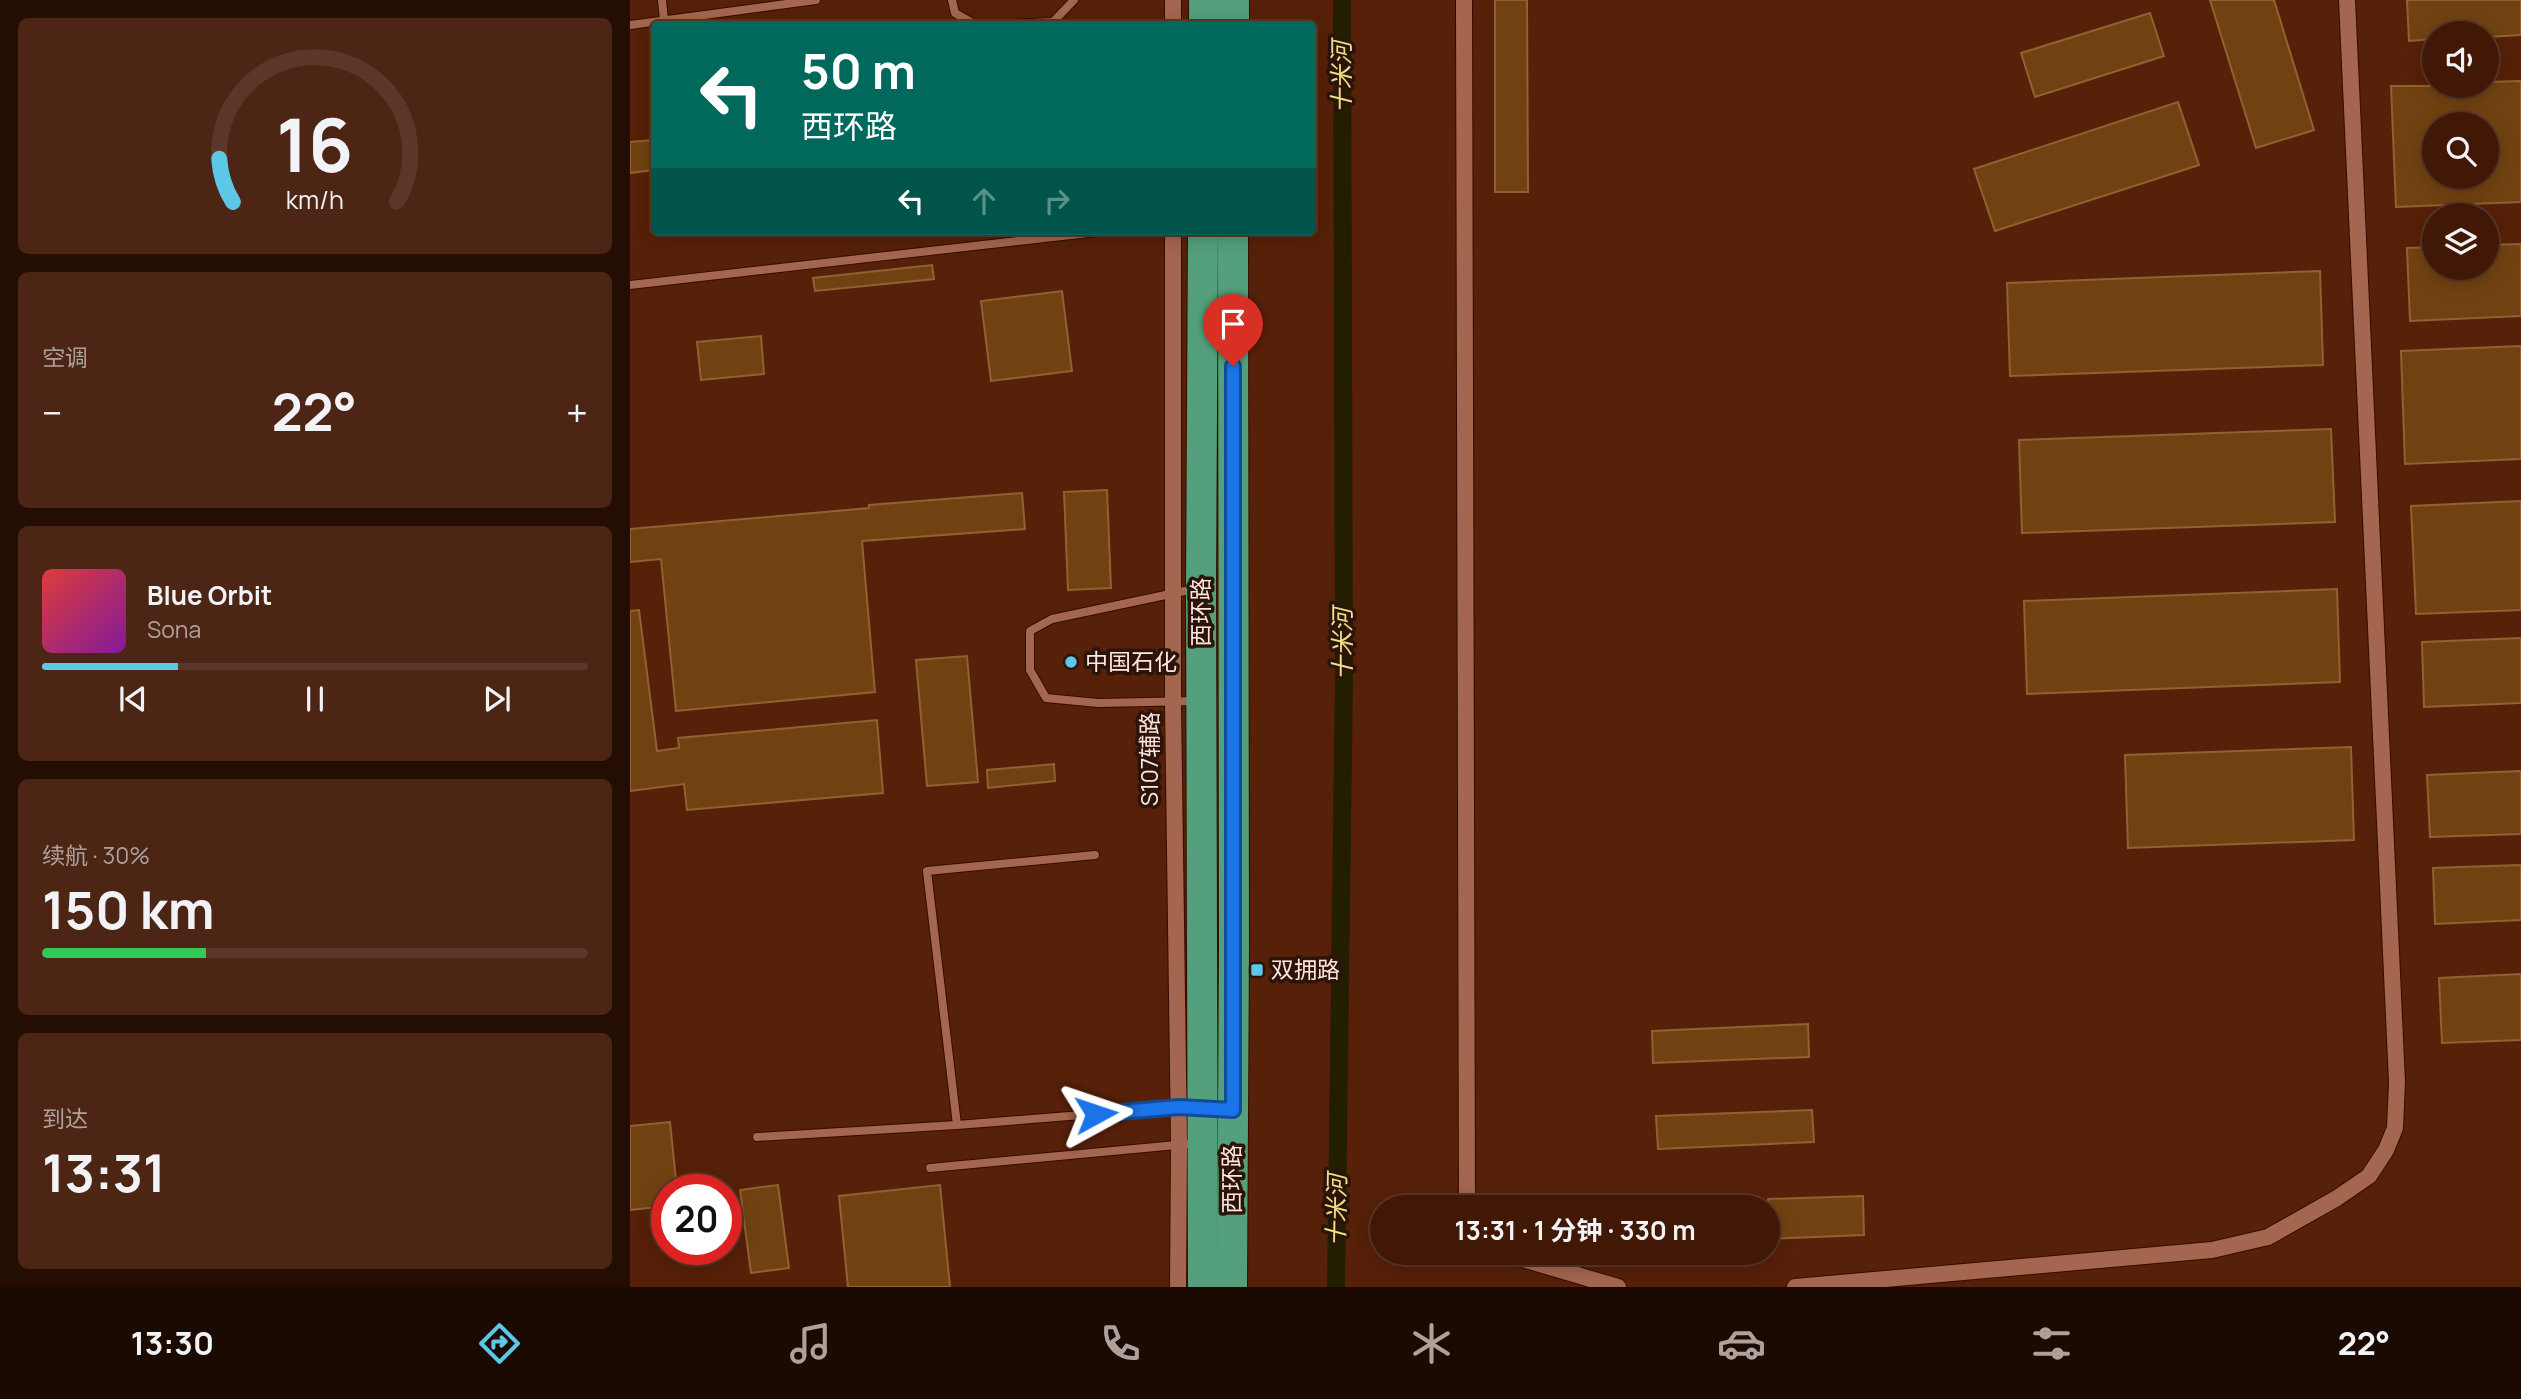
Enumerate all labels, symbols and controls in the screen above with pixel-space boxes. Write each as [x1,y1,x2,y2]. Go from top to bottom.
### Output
map controls [2422,21,2499,280]
button: sound [2422,21,2499,98]
text: 50 m [801,37,916,104]
water label: 十米河 [1324,37,1357,113]
icon: left [686,49,777,140]
text: 16 [276,94,354,194]
text: 西环路 [801,104,897,148]
button: search [2422,112,2499,189]
text: km/h [286,182,344,217]
icon: left [892,182,930,220]
icon: ahead [965,182,1003,220]
icon: right [1038,182,1076,220]
button: layers [2422,203,2499,280]
pin [1203,294,1263,366]
icon: arrive [1214,305,1252,343]
text: 空调 [42,341,88,373]
text: 22° [272,376,357,447]
text: − [42,386,63,438]
text: + [566,386,588,438]
text: Blue Orbit [147,577,272,613]
street label: 西环路 [1184,578,1216,647]
water label: 十米河 [1325,604,1358,680]
text: Sona [147,613,201,645]
place label: 中国石化 [1085,645,1177,677]
marker: 中国石化 [1063,654,1079,670]
icon: previous [114,680,152,718]
icon: pause [296,680,334,718]
icon: next [478,680,516,718]
street label: S107辅路 [1133,712,1165,806]
text: 续航 · 30% [42,839,150,871]
text: 150 km [42,874,215,945]
place label: 双拥路 [1271,953,1340,985]
marker: 双拥路 [1249,962,1265,978]
position arrow [1059,1077,1133,1151]
text: 到达 [42,1102,88,1134]
text: 13:31 [42,1137,166,1208]
street label: 西环路 [1215,1145,1247,1214]
water label: 十米河 [1318,1170,1353,1246]
speed limit sign: 20 [651,1174,742,1265]
text: 13:31 · 1 分钟 · 330 m [1454,1212,1696,1248]
icon: directions [475,1319,524,1368]
icon: music [786,1319,835,1368]
icon: phone [1096,1319,1145,1368]
icon: climate [1407,1319,1456,1368]
icon: car [1717,1319,1766,1368]
icon: filters [2027,1319,2076,1368]
text: 13:30 [131,1321,214,1365]
text: 22° [2338,1321,2390,1365]

